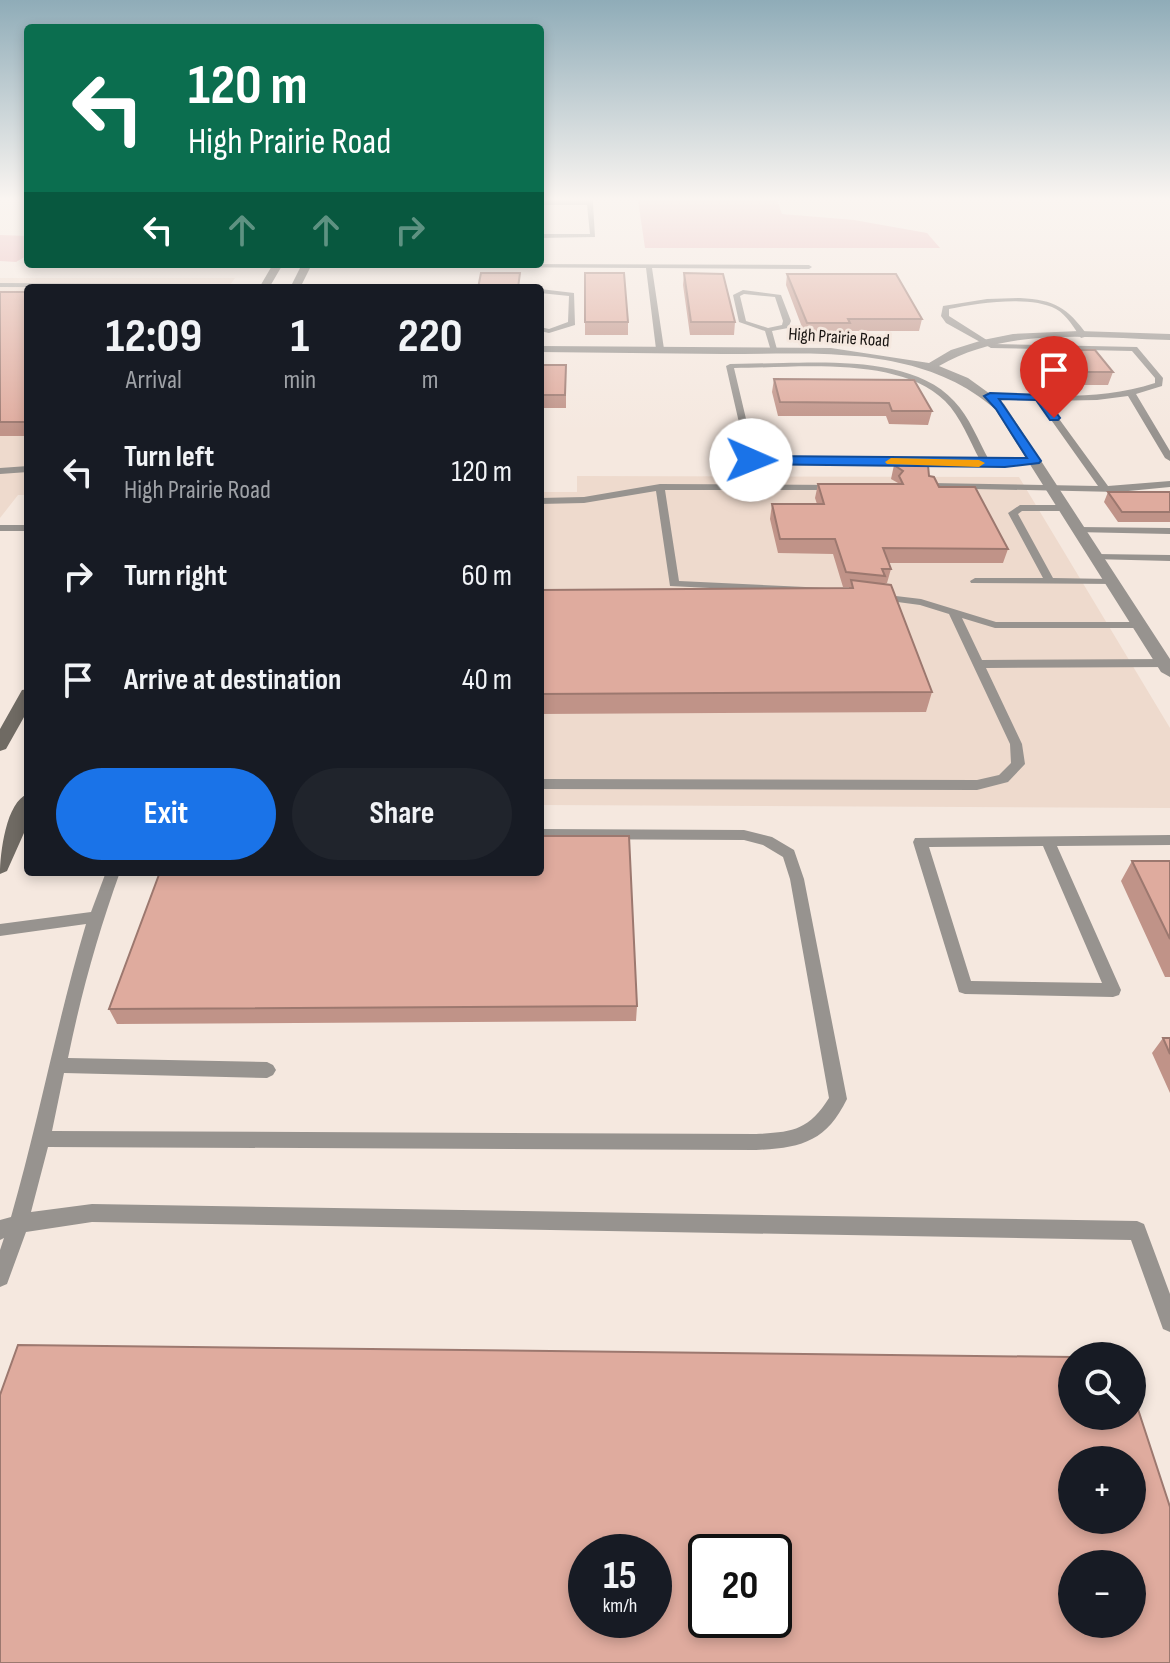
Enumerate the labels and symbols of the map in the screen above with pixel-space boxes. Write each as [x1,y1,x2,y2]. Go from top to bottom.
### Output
street label: High Prairie Road [788,323,890,352]
pin [1020,336,1088,418]
position arrow [709,418,793,502]
speed limit sign: 20 [688,1534,792,1638]

